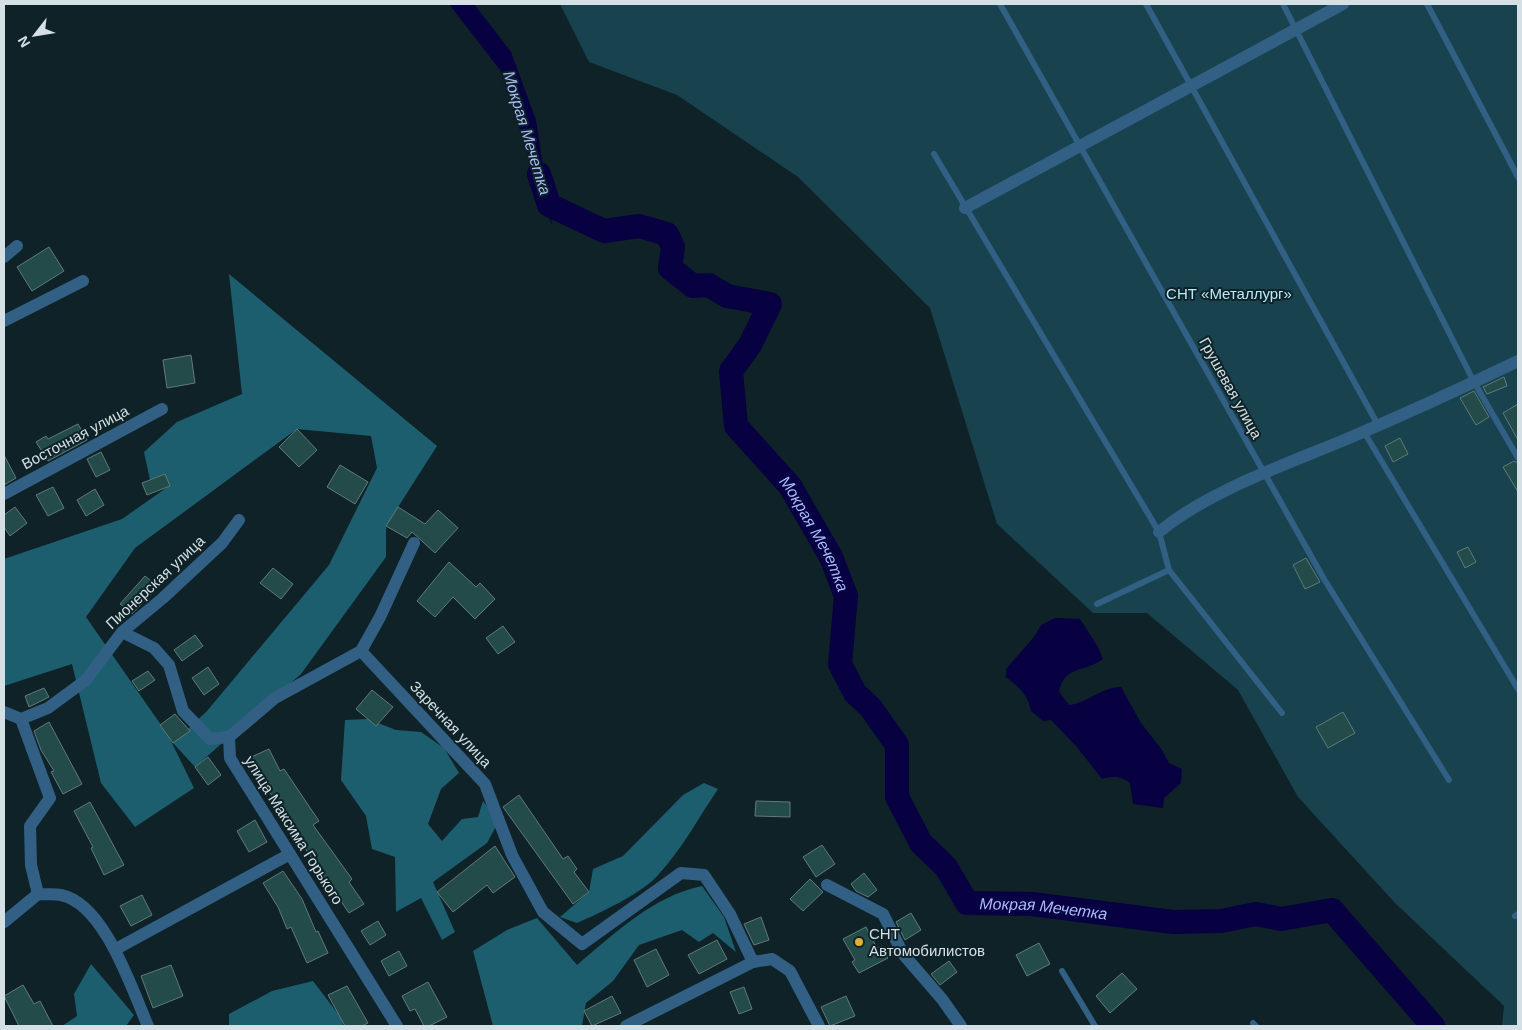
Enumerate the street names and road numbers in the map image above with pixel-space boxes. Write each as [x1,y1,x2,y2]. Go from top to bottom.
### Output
street label: Грушевая улица [1196,334,1266,442]
street label: Восточная улица [19,401,132,472]
street label: Пионерская улица [102,531,208,632]
street label: Заречная улица [407,677,496,771]
street label: улица Максима Горького [241,753,347,907]

